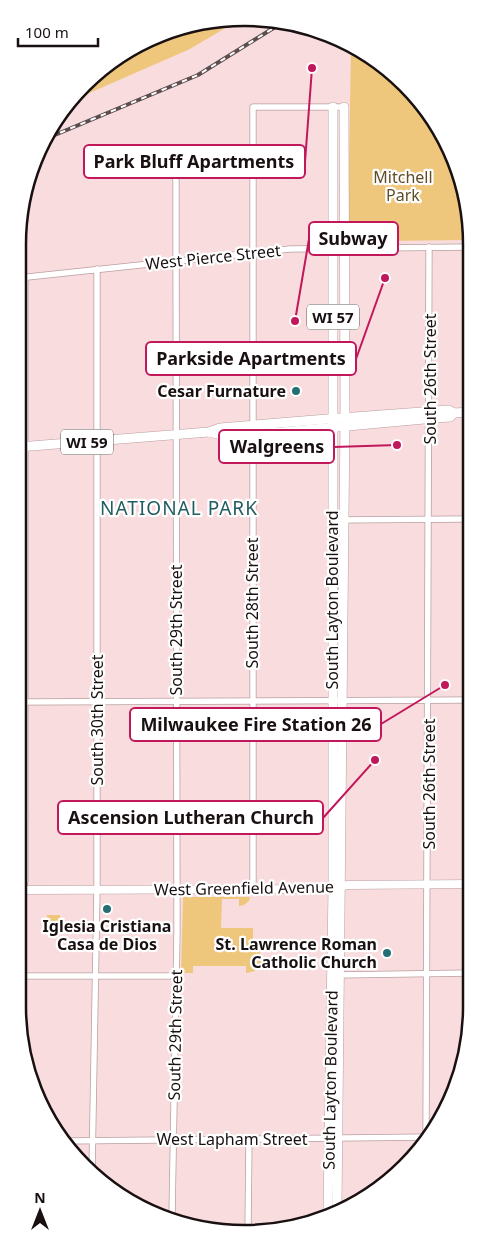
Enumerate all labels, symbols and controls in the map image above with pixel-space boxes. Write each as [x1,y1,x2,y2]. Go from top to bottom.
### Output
scale bar [18,15,98,47]
text: 100 m [25,22,69,42]
callout: Park Bluff Apartments [84,145,305,178]
text: Park Bluff Apartments [94,149,294,173]
park label: Mitchell Park [373,166,433,206]
callout: Subway [309,222,398,255]
text: Subway [318,226,388,250]
street label: West Pierce Street [144,239,282,275]
road number: WI 57 [307,304,359,330]
street label: South 26th Street [419,313,441,444]
callout: Parkside Apartments [146,342,356,375]
text: Parkside Apartments [156,346,346,370]
place label: Cesar Furnature [157,380,286,402]
marker: Cesar Furnature [290,385,302,397]
road number: WI 59 [61,430,113,454]
callout: Walgreens [219,430,334,463]
text: Walgreens [230,434,324,458]
district label: NATIONAL PARK [100,495,258,521]
street label: South Layton Boulevard [321,510,343,690]
street label: South 28th Street [241,537,263,668]
street label: South 29th Street [165,564,187,695]
street label: South 30th Street [86,654,108,785]
callout: Milwaukee Fire Station 26 [130,708,381,741]
text: Milwaukee Fire Station 26 [140,712,372,736]
street label: South 26th Street [418,718,440,849]
callout: Ascension Lutheran Church [58,801,323,834]
text: Ascension Lutheran Church [68,805,314,829]
street label: West Greenfield Avenue [154,875,334,901]
marker: Iglesia Cristiana Casa de Dios [101,903,113,915]
place label: Iglesia Cristiana Casa de Dios [43,915,171,955]
place label: St. Lawrence Roman Catholic Church [216,933,377,973]
marker: St. Lawrence Roman Catholic Church [381,947,393,959]
street label: South 29th Street [163,969,187,1101]
street label: South Layton Boulevard [317,990,343,1170]
street label: West Lapham Street [156,1128,308,1150]
north arrow [15,1186,65,1236]
text: N [34,1188,46,1207]

